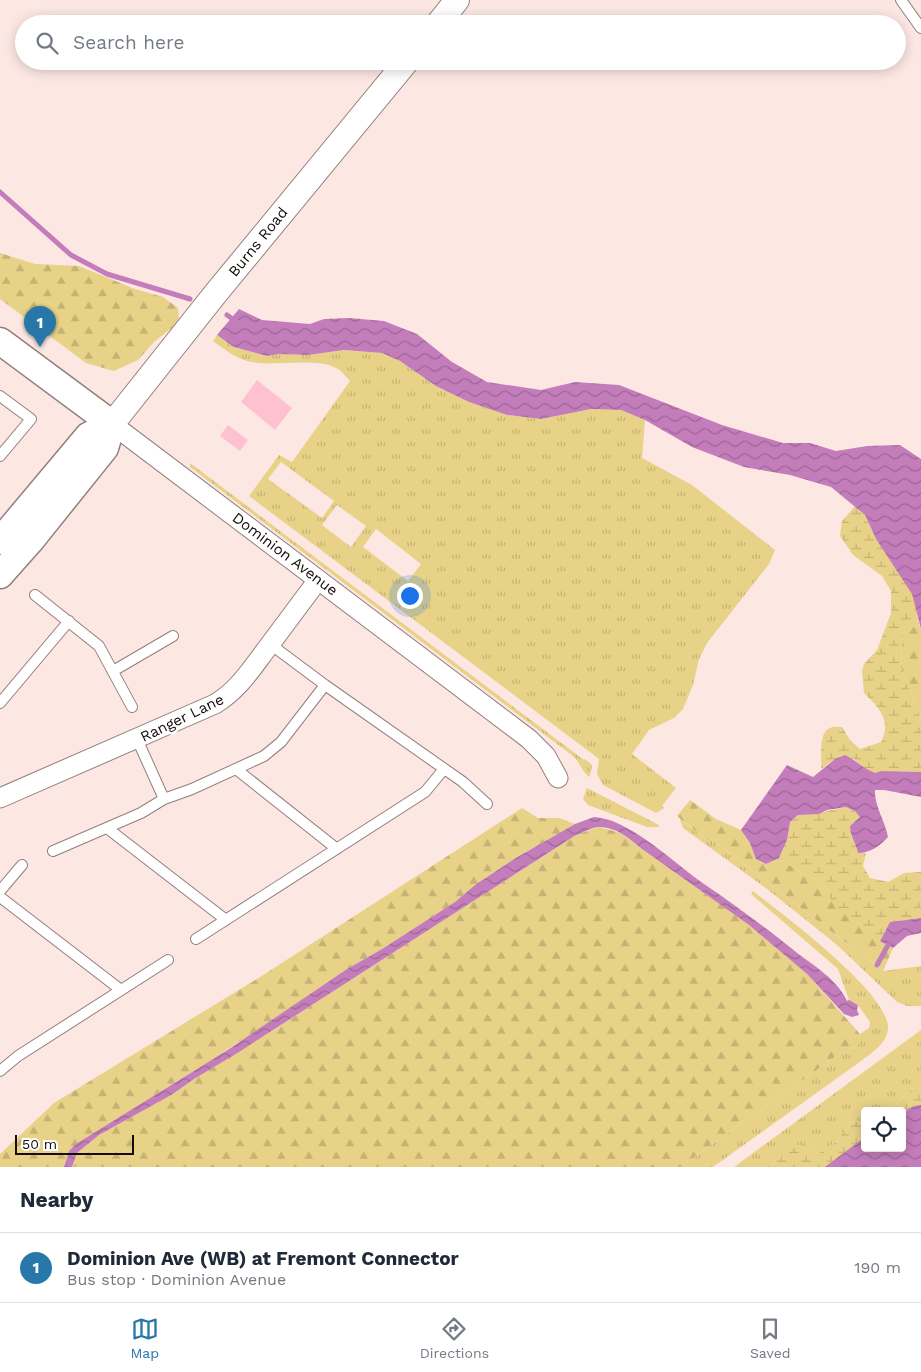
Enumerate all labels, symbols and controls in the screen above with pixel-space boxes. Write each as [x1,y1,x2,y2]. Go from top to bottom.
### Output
search box [15,15,906,70]
icon: search [33,29,61,57]
text: Search here [73,31,184,54]
street label: Burns Road [225,204,291,280]
pin: 1 [24,306,56,347]
street label: Dominion Avenue [229,509,341,599]
your location [397,583,423,609]
street label: Ranger Lane [137,690,227,746]
map controls [861,1107,906,1152]
button: locate [861,1107,906,1152]
scale bar [15,1132,134,1155]
text: 50 m [22,1136,57,1152]
text: Nearby [20,1187,93,1212]
text: Dominion Ave (WB) at Fremont Connector [67,1247,459,1270]
text: 1 [33,1258,39,1277]
text: 190 m [854,1258,901,1277]
text: Bus stop · Dominion Avenue [67,1270,286,1289]
tab: Map [130,1315,159,1361]
tab: Directions [420,1315,489,1361]
tab: Saved [750,1315,791,1361]

